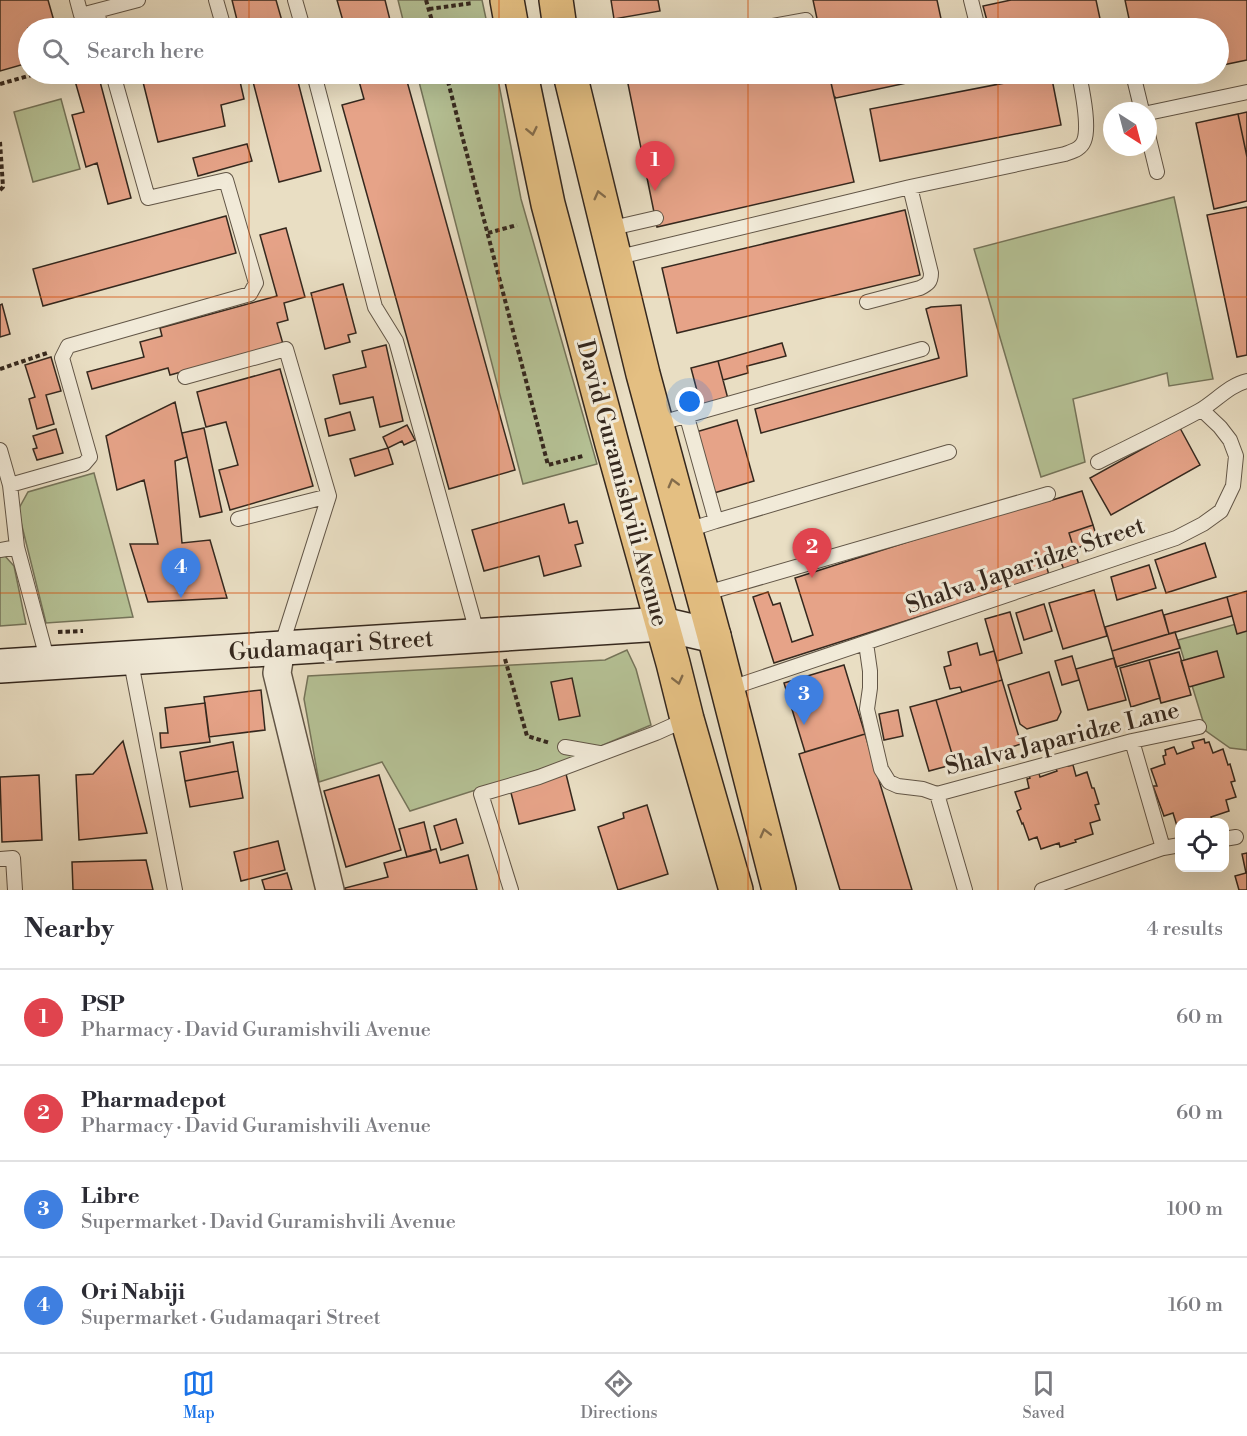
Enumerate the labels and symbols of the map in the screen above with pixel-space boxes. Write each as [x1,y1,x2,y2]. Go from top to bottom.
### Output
north arrow [1103,102,1157,156]
one-way arrow [525,126,538,136]
pin: 1 [636,142,674,191]
one-way arrow [594,190,607,200]
street label: David Guramishvili Avenue [569,337,675,630]
your location [675,387,704,416]
one-way arrow [667,479,680,489]
street label: Shalva Japaridze Street [902,511,1149,621]
pin: 2 [792,528,832,578]
pin: 4 [162,548,201,598]
street label: Gudamaqari Street [228,624,435,668]
one-way arrow [670,675,683,685]
pin: 3 [784,676,824,725]
street label: Shalva Japaridze Lane [942,695,1182,783]
one-way arrow [759,828,772,838]

